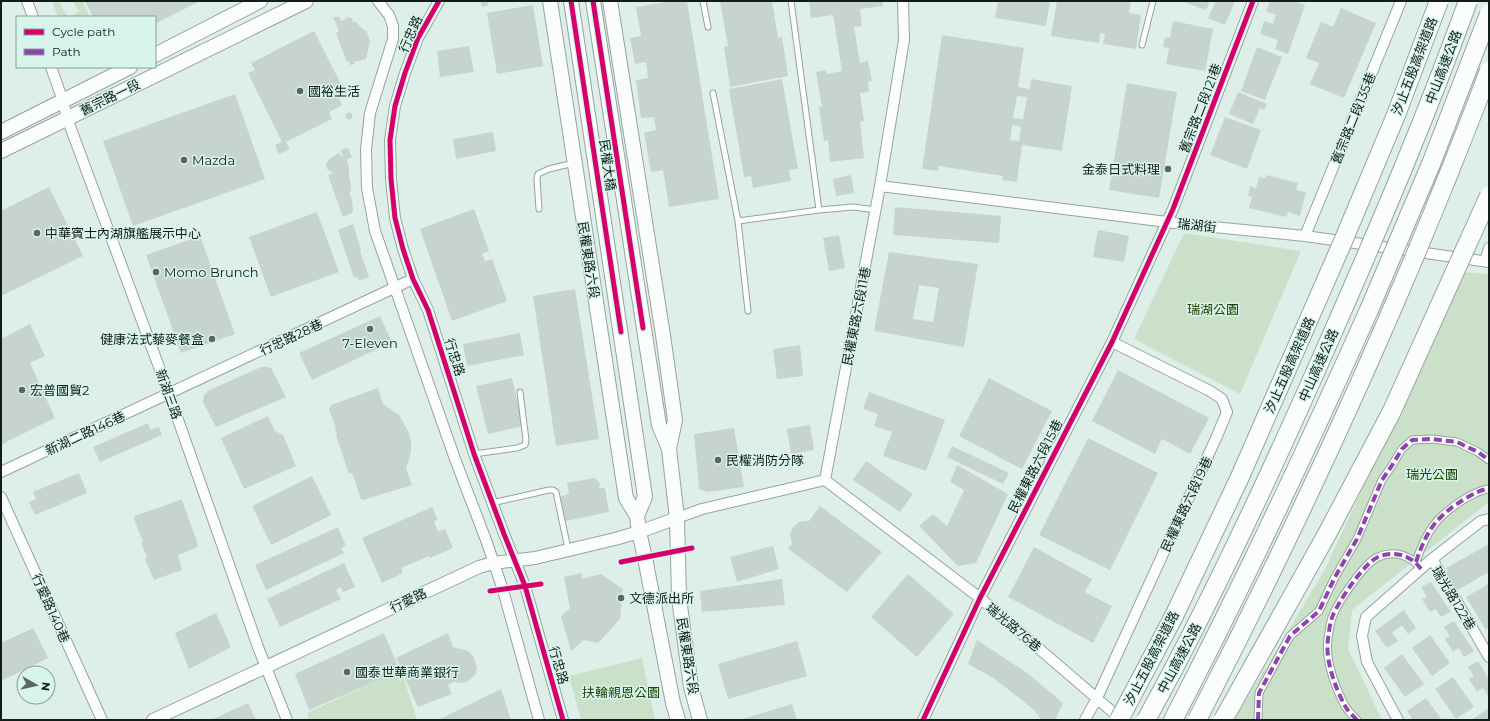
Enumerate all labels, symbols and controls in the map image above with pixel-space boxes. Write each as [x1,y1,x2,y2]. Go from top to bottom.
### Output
street label: 行忠路 [395,13,425,55]
street label: 汐止五股高架道路 [1388,15,1440,117]
legend [16,16,156,68]
text: Cycle path [52,24,115,39]
street label: 中山高速公路 [1422,28,1464,106]
text: Path [52,44,81,59]
street label: 舊宗路二段121巷 [1176,61,1224,155]
street label: 舊宗路二段135巷 [1327,70,1379,166]
street label: 舊宗路一段 [77,76,143,118]
place label: 國裕生活 [308,83,360,99]
marker: 國裕生活 [295,86,305,96]
street label: 民權大橋 [596,138,620,192]
place label: Mazda [192,152,235,168]
marker: Mazda [179,155,189,165]
place label: 金泰日式料理 [1082,161,1160,177]
marker: 金泰日式料理 [1163,164,1173,174]
street label: 瑞湖街 [1177,215,1217,235]
street label: 民權東路六段 [575,220,603,300]
place label: 中華賓士內湖旗艦展示中心 [45,225,201,241]
marker: 中華賓士內湖旗艦展示中心 [32,228,42,238]
place label: Momo Brunch [164,264,258,280]
street label: 民權東路六段11巷 [839,265,873,367]
marker: Momo Brunch [151,267,161,277]
park label: 瑞湖公園 [1187,301,1239,317]
street label: 汐止五股高架道路 [1261,314,1317,416]
street label: 行忠路28巷 [257,315,325,359]
marker: 7-Eleven [365,324,375,334]
street label: 中山高速公路 [1295,326,1341,404]
place label: 健康法式藜麥餐盒 [100,331,204,347]
marker: 健康法式藜麥餐盒 [207,334,217,344]
place label: 7-Eleven [342,335,398,351]
street label: 行忠路 [441,336,469,378]
street label: 新湖三路 [153,367,185,421]
place label: 宏普國貿2 [30,382,89,398]
marker: 宏普國貿2 [17,385,27,395]
street label: 新湖二路146巷 [43,408,127,458]
street label: 民權東路六段15巷 [1004,416,1066,516]
place label: 民權消防分隊 [726,452,804,468]
street label: 民權東路六段19巷 [1157,454,1215,554]
marker: 民權消防分隊 [713,455,723,465]
park label: 瑞光公園 [1406,466,1458,482]
street label: 瑞光路122巷 [1429,563,1479,633]
street label: 行愛路140巷 [29,571,73,645]
street label: 行愛路 [387,585,429,615]
place label: 文德派出所 [629,590,694,606]
marker: 文德派出所 [616,593,626,603]
street label: 瑞光路76巷 [983,599,1045,655]
street label: 汐止五股高架道路 [1120,608,1182,708]
street label: 民權東路六段 [674,616,702,696]
street label: 中山高速公路 [1154,620,1204,696]
street label: 行忠路 [546,644,572,686]
place label: 國泰世華商業銀行 [355,664,459,680]
north arrow [16,665,56,705]
marker: 國泰世華商業銀行 [342,667,352,677]
text: N [38,681,53,692]
park label: 扶輪親恩公園 [582,684,660,700]

